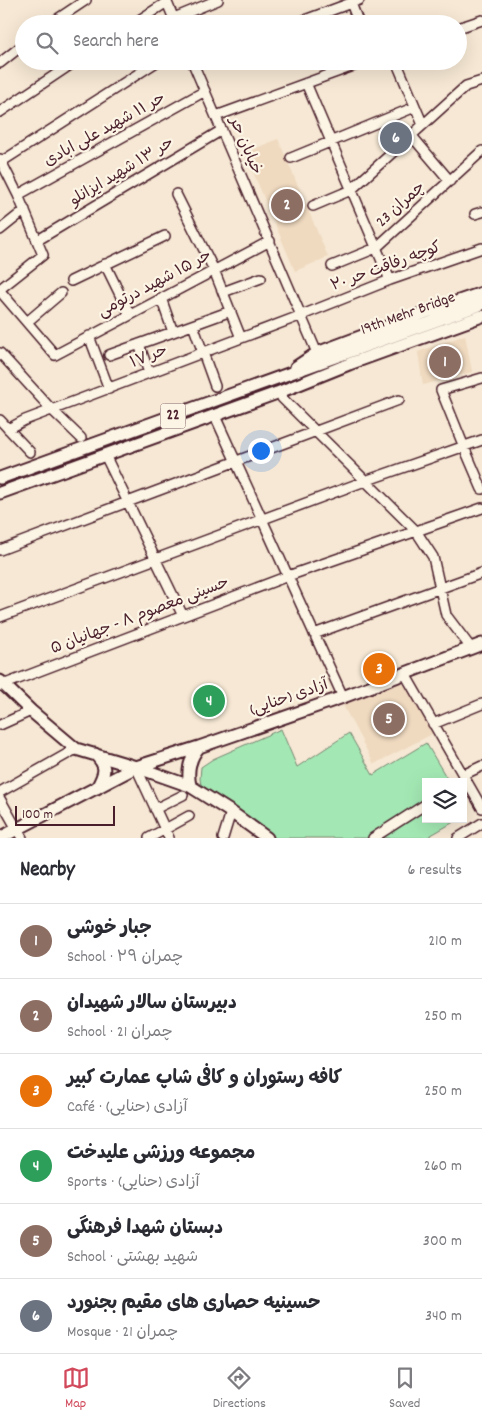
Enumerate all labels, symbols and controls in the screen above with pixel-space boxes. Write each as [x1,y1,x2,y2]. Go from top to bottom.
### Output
search box [15,15,467,70]
icon: search [33,29,61,57]
text: Search here [73,29,159,56]
street label: حر ۱۱ شهید علی ابادی [40,87,170,173]
street label: خیابان حر [222,112,267,179]
pin: 6 [380,119,412,157]
street label: حر ۱۳ شهید ایزانلو [65,132,179,213]
street label: چمران 23 [371,177,431,233]
pin: 2 [271,186,303,224]
street label: کوچه رفاقت حر ۲۰ [328,236,445,298]
street label: حر ۱۵ شهید درتومی [94,244,216,324]
street label: 19th Mehr Bridge [358,286,458,342]
street label: حر ۱۷ [127,339,171,375]
pin: 1 [429,343,461,381]
road number: 22 [160,404,186,428]
your location [248,438,274,464]
street label: حسینی معصوم ۸ - جهانیان ۵ [47,571,233,661]
pin: 3 [363,650,395,688]
street label: آزادی (حنایی) [247,674,332,722]
pin: 4 [193,682,225,720]
pin: 5 [373,700,405,738]
map controls [422,778,467,823]
button: layers [422,778,467,823]
scale bar [15,803,115,826]
text: 100 m [22,805,53,825]
text: Nearby [20,856,75,886]
text: 6 results [407,859,462,882]
text: جبار خوشی [67,916,152,943]
text: 1 [34,930,38,953]
text: 210 m [428,930,462,953]
text: School · چمران ۲۹ [67,946,183,969]
text: دبیرستان سالار شهیدان [67,991,237,1018]
text: 2 [33,1005,40,1028]
text: 250 m [424,1005,462,1028]
text: School · چمران 21 [67,1021,173,1044]
text: کافه رستوران و کافی شاپ عمارت کبیر [67,1066,342,1093]
text: 3 [32,1080,40,1103]
text: 250 m [424,1080,462,1103]
text: Café · آزادی (حنایی) [67,1096,187,1119]
text: مجموعه ورزشی علیدخت [67,1141,255,1168]
text: 4 [33,1155,39,1178]
text: 260 m [424,1155,462,1178]
text: Sports · آزادی (حنایی) [67,1171,200,1194]
text: دبستان شهدا فرهنگی [67,1216,223,1243]
text: 5 [32,1230,40,1253]
text: 300 m [423,1230,462,1253]
text: School · شهید بهشتی [67,1246,198,1269]
text: حسینیه حصاری های مقیم بجنورد [67,1291,320,1318]
text: 6 [32,1305,40,1328]
text: 340 m [425,1305,462,1328]
text: Mosque · چمران 21 [67,1321,178,1344]
tab: Map [62,1364,90,1414]
tab: Directions [213,1364,266,1414]
tab: Saved [389,1364,420,1414]

